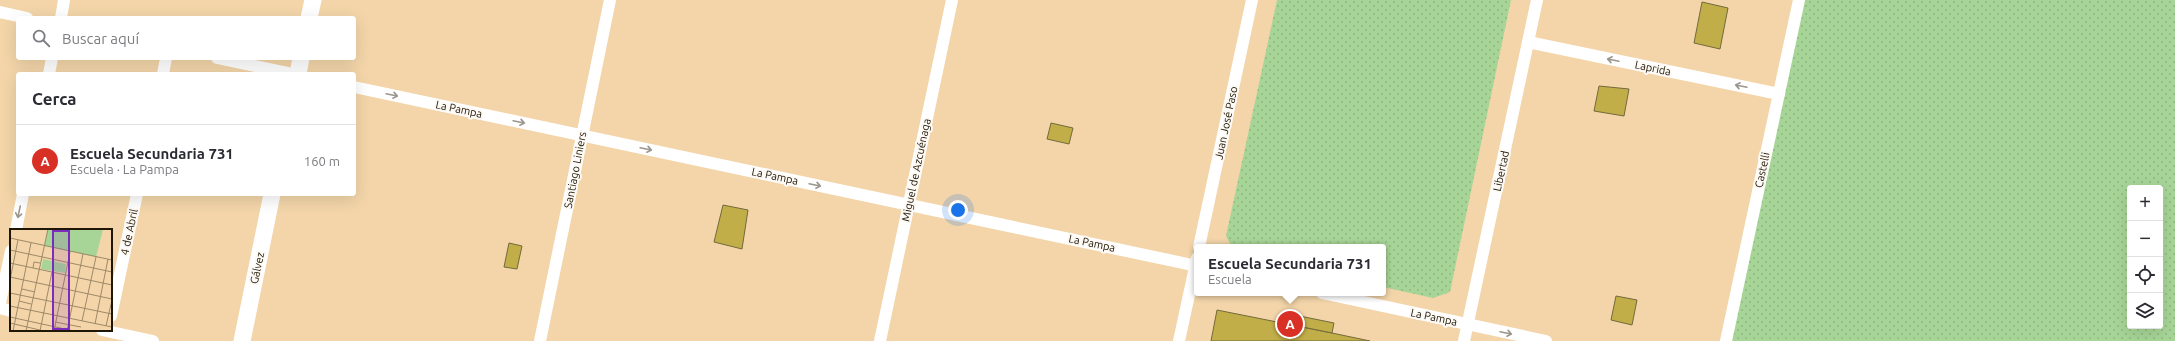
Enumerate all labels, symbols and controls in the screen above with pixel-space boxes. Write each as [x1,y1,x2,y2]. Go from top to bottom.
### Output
search box [16,16,356,60]
icon: search [30,27,52,49]
text: Buscar aquí [62,30,139,47]
one-way arrow [1607,55,1620,63]
street label: Laprida [1634,58,1672,78]
one-way arrow [1734,82,1747,90]
street label: Juan José Paso [1212,85,1240,161]
text: Cerca [32,89,77,108]
one-way arrow [385,92,398,100]
street label: La Pampa [435,98,483,120]
street label: Miguel de Azcuénaga [899,117,933,223]
one-way arrow [512,119,525,127]
street label: Santiago Liniers [562,130,588,209]
text: Escuela Secundaria 731 [70,145,234,162]
one-way arrow [640,145,653,153]
street label: Libertad [1491,150,1511,192]
street label: Castelli [1752,151,1772,189]
text: A [40,154,50,168]
text: 160 m [304,154,340,168]
text: Escuela · La Pampa [70,162,179,176]
street label: La Pampa [751,165,799,187]
one-way arrow [808,181,821,189]
map controls [2127,185,2163,329]
button: + [2127,185,2163,221]
your location [948,200,968,220]
one-way arrow [15,205,23,218]
street label: 4 de Abril [118,208,140,256]
button: − [2127,221,2163,257]
inset map [10,229,112,331]
street label: La Pampa [1068,232,1116,254]
popup [1194,244,1386,296]
street label: Gálvez [248,251,266,285]
text: Escuela Secundaria 731 [1208,255,1372,272]
button: locate [2127,257,2163,293]
text: Escuela [1208,272,1252,286]
button: layers [2127,293,2163,329]
street label: La Pampa [1410,306,1458,328]
pin: A [1277,309,1303,339]
one-way arrow [1499,329,1512,337]

